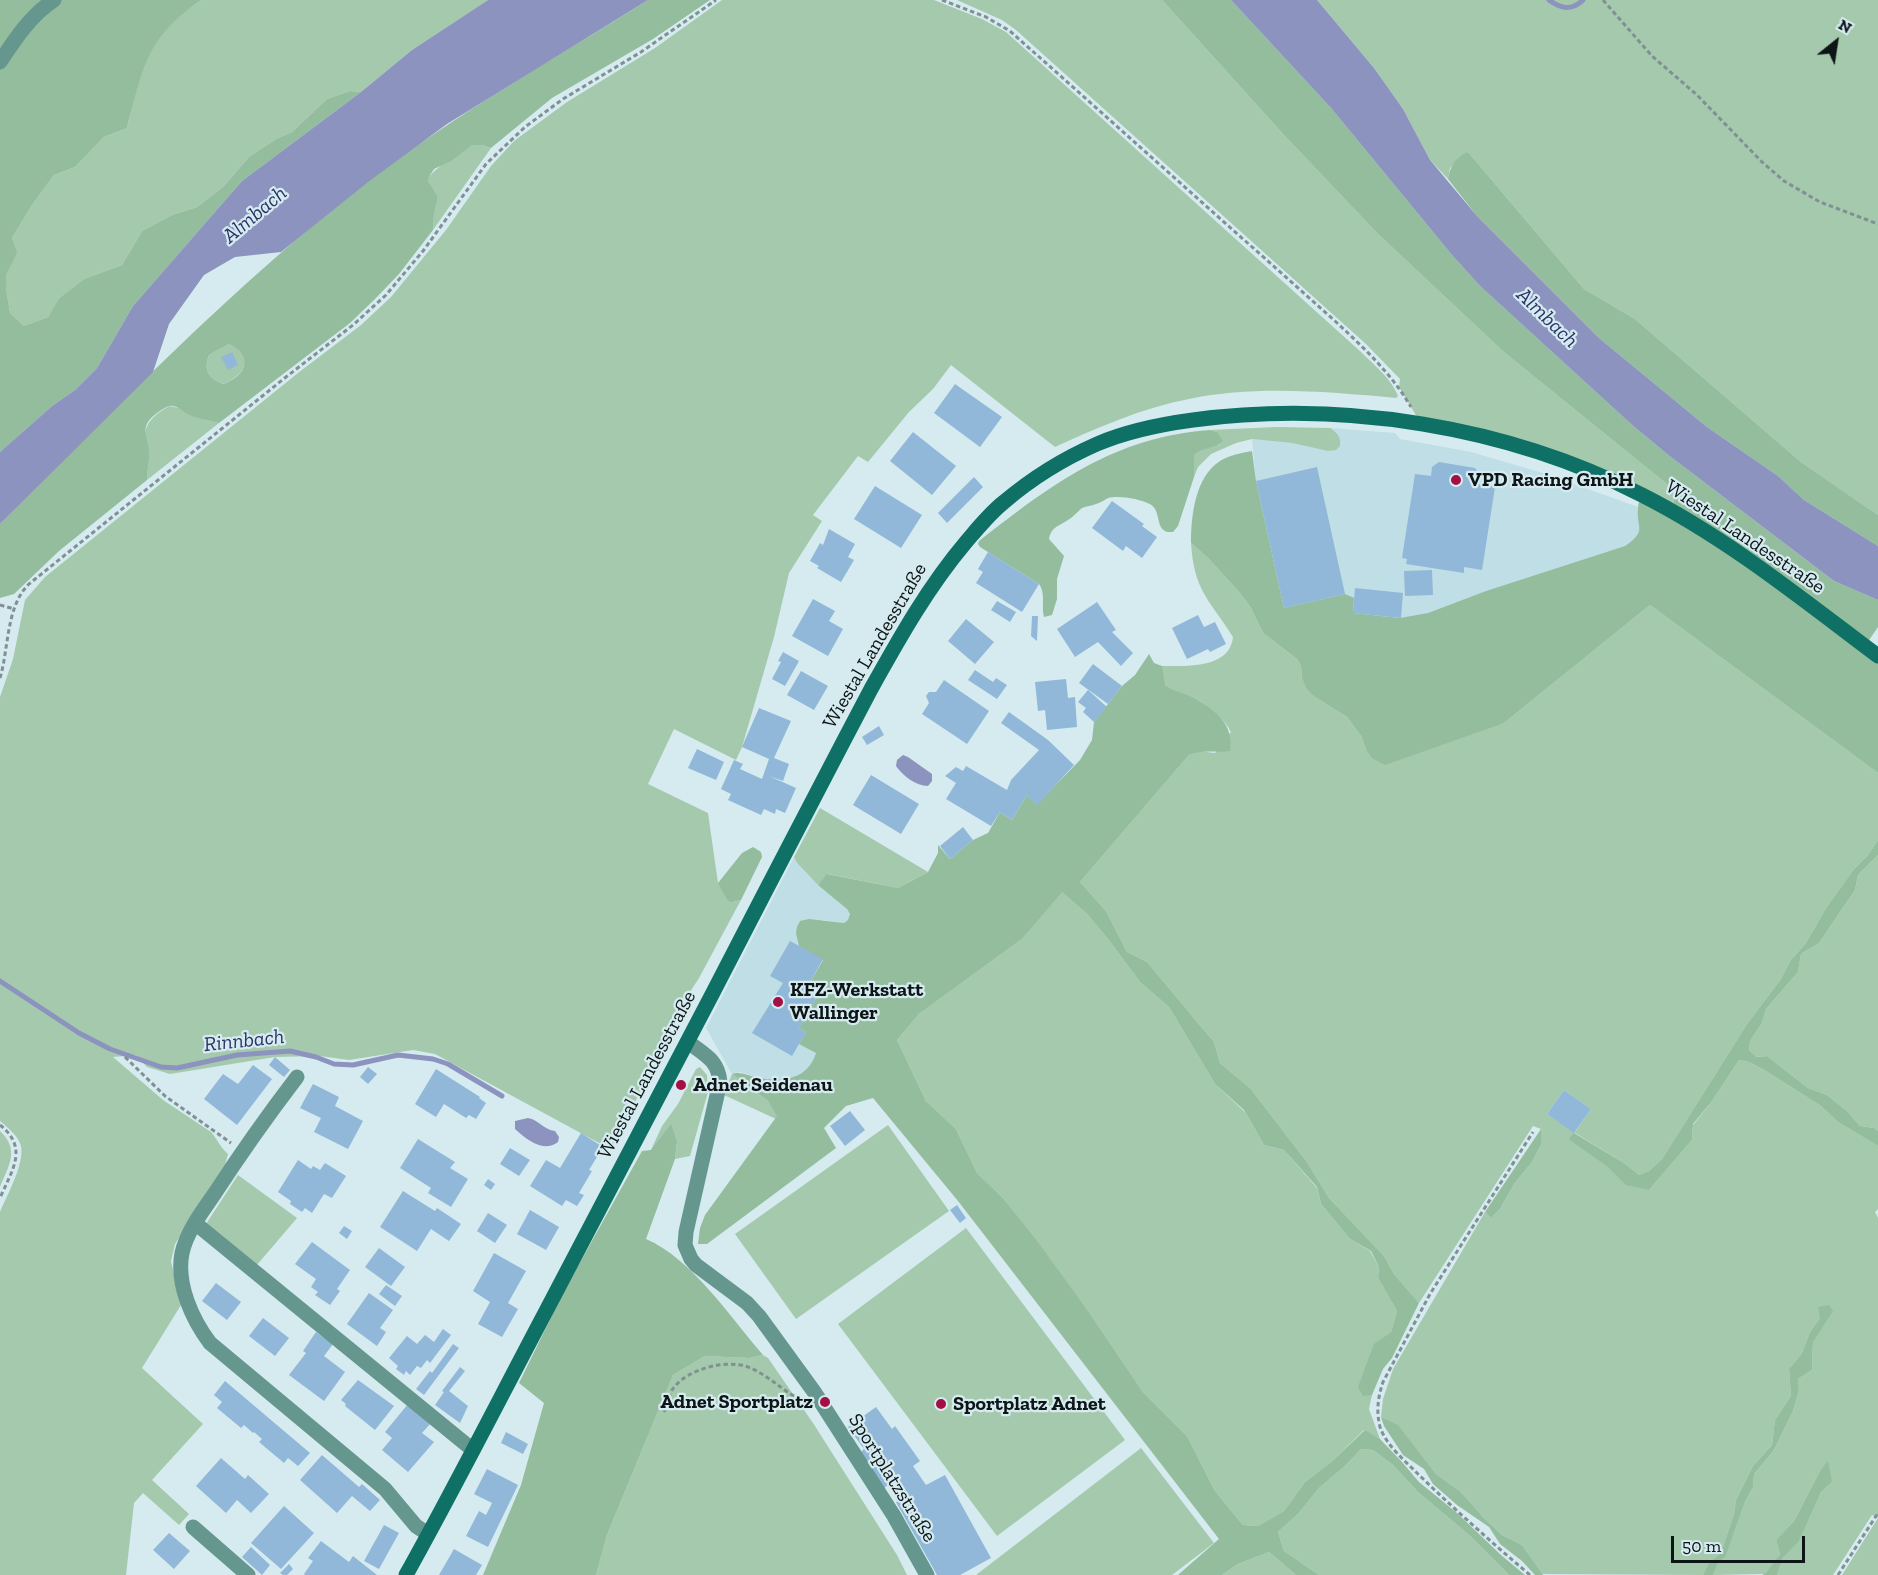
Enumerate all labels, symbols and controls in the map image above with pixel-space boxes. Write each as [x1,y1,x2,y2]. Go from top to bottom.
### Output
north arrow [1806,12,1866,72]
text: N [1835,15,1855,37]
water label: Almbach [218,181,292,249]
water label: Almbach [1511,283,1583,353]
place label: VPD Racing GmbH [1468,468,1633,492]
marker: VPD Racing GmbH [1449,473,1463,487]
street label: Wiestal Landesstraße [1661,475,1829,599]
street label: Wiestal Landesstraße [818,559,932,733]
place label: KFZ-Werkstatt Wallinger [790,978,923,1025]
street label: Wiestal Landesstraße [593,987,701,1163]
marker: KFZ-Werkstatt Wallinger [771,995,785,1009]
water label: Rinnbach [202,1024,286,1058]
place label: Adnet Seidenau [693,1073,833,1097]
marker: Adnet Seidenau [674,1078,688,1092]
place label: Adnet Sportplatz [660,1390,813,1414]
place label: Sportplatz Adnet [953,1392,1106,1416]
marker: Adnet Sportplatz [818,1395,832,1409]
marker: Sportplatz Adnet [934,1397,948,1411]
street label: Sportplatzstraße [843,1409,941,1547]
scale bar [1674,1524,1808,1562]
text: 50 m [1682,1535,1721,1557]

